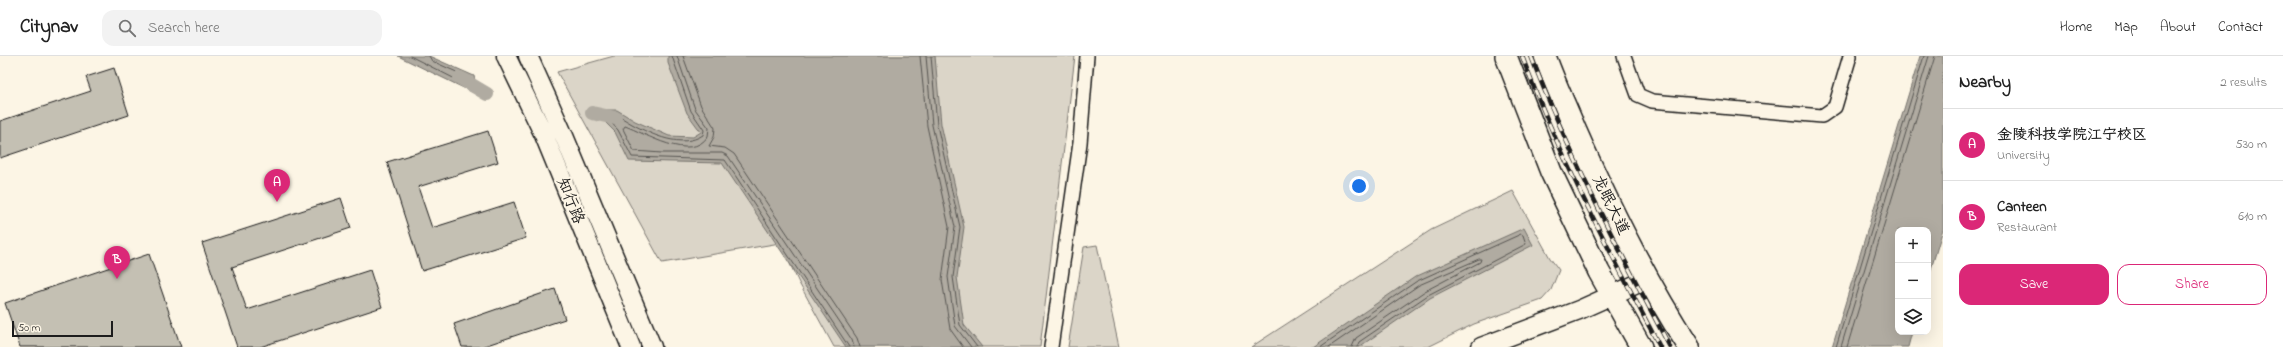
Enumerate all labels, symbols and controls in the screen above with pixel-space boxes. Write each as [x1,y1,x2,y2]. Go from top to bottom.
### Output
search box [102,10,382,46]
text: Citynav [20,14,78,41]
icon: search [116,17,138,39]
text: Search here [148,17,220,39]
text: Home [2060,17,2092,38]
text: Map [2114,17,2138,38]
text: About [2160,17,2196,38]
text: Contact [2218,17,2263,38]
text: Nearby [1959,70,2011,95]
text: 2 results [2220,73,2267,92]
text: 金陵科技学院江宁校区 [1997,124,2147,146]
text: A [1968,135,1976,154]
text: 530 m [2235,135,2267,154]
text: University [1997,146,2050,165]
pin: A [264,169,290,202]
street label: 龙眠大道 [1585,171,1635,239]
street label: 知行路 [550,174,590,228]
your location [1349,176,1369,196]
text: Canteen [1997,196,2047,218]
text: B [1968,207,1976,226]
text: 610 m [2238,207,2267,226]
text: Restaurant [1997,218,2057,237]
map controls [1895,227,1931,335]
button: + [1895,227,1931,263]
pin: B [104,246,130,279]
button: − [1895,263,1931,299]
button: Save [1959,264,2109,305]
button: Share [2117,264,2267,305]
button: layers [1895,299,1931,335]
scale bar [12,319,113,338]
text: 50 m [18,320,40,336]

